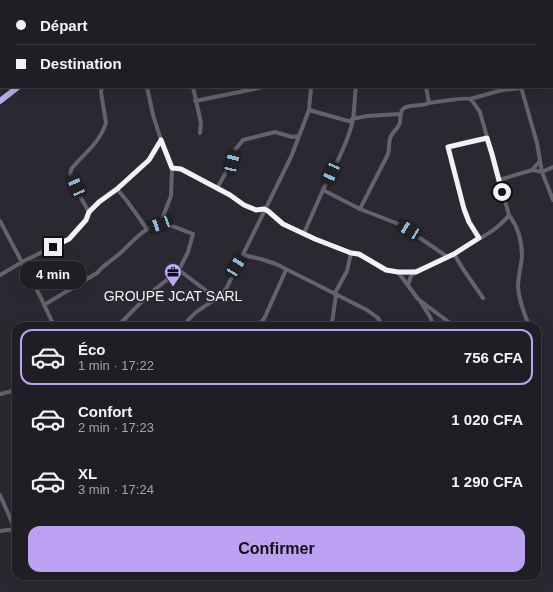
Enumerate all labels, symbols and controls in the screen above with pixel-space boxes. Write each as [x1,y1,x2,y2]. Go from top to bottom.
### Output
text: Départ [40,17,88,34]
text: Destination [40,55,122,72]
car [223,149,241,175]
car [321,160,341,186]
car [66,173,86,199]
route start [493,183,511,201]
car [147,214,173,234]
car [396,219,422,241]
route end [44,238,62,256]
car [225,253,247,279]
callout: 4 min [20,261,86,289]
office icon: GROUPE JCAT SARL [163,262,183,287]
text: 4 min [36,267,70,282]
place label: GROUPE JCAT SARL [104,288,243,304]
icon: car [30,339,66,375]
text: Éco [78,341,106,358]
text: 756 CFA [464,349,523,366]
text: 1 min · 17:22 [78,358,154,373]
icon: car [30,401,66,437]
text: Confort [78,403,132,420]
text: 1 020 CFA [451,411,523,428]
text: 2 min · 17:23 [78,420,154,435]
icon: car [30,463,66,499]
text: XL [78,465,97,482]
text: 1 290 CFA [451,473,523,490]
text: 3 min · 17:24 [78,482,154,497]
button: Confirmer [28,526,525,572]

